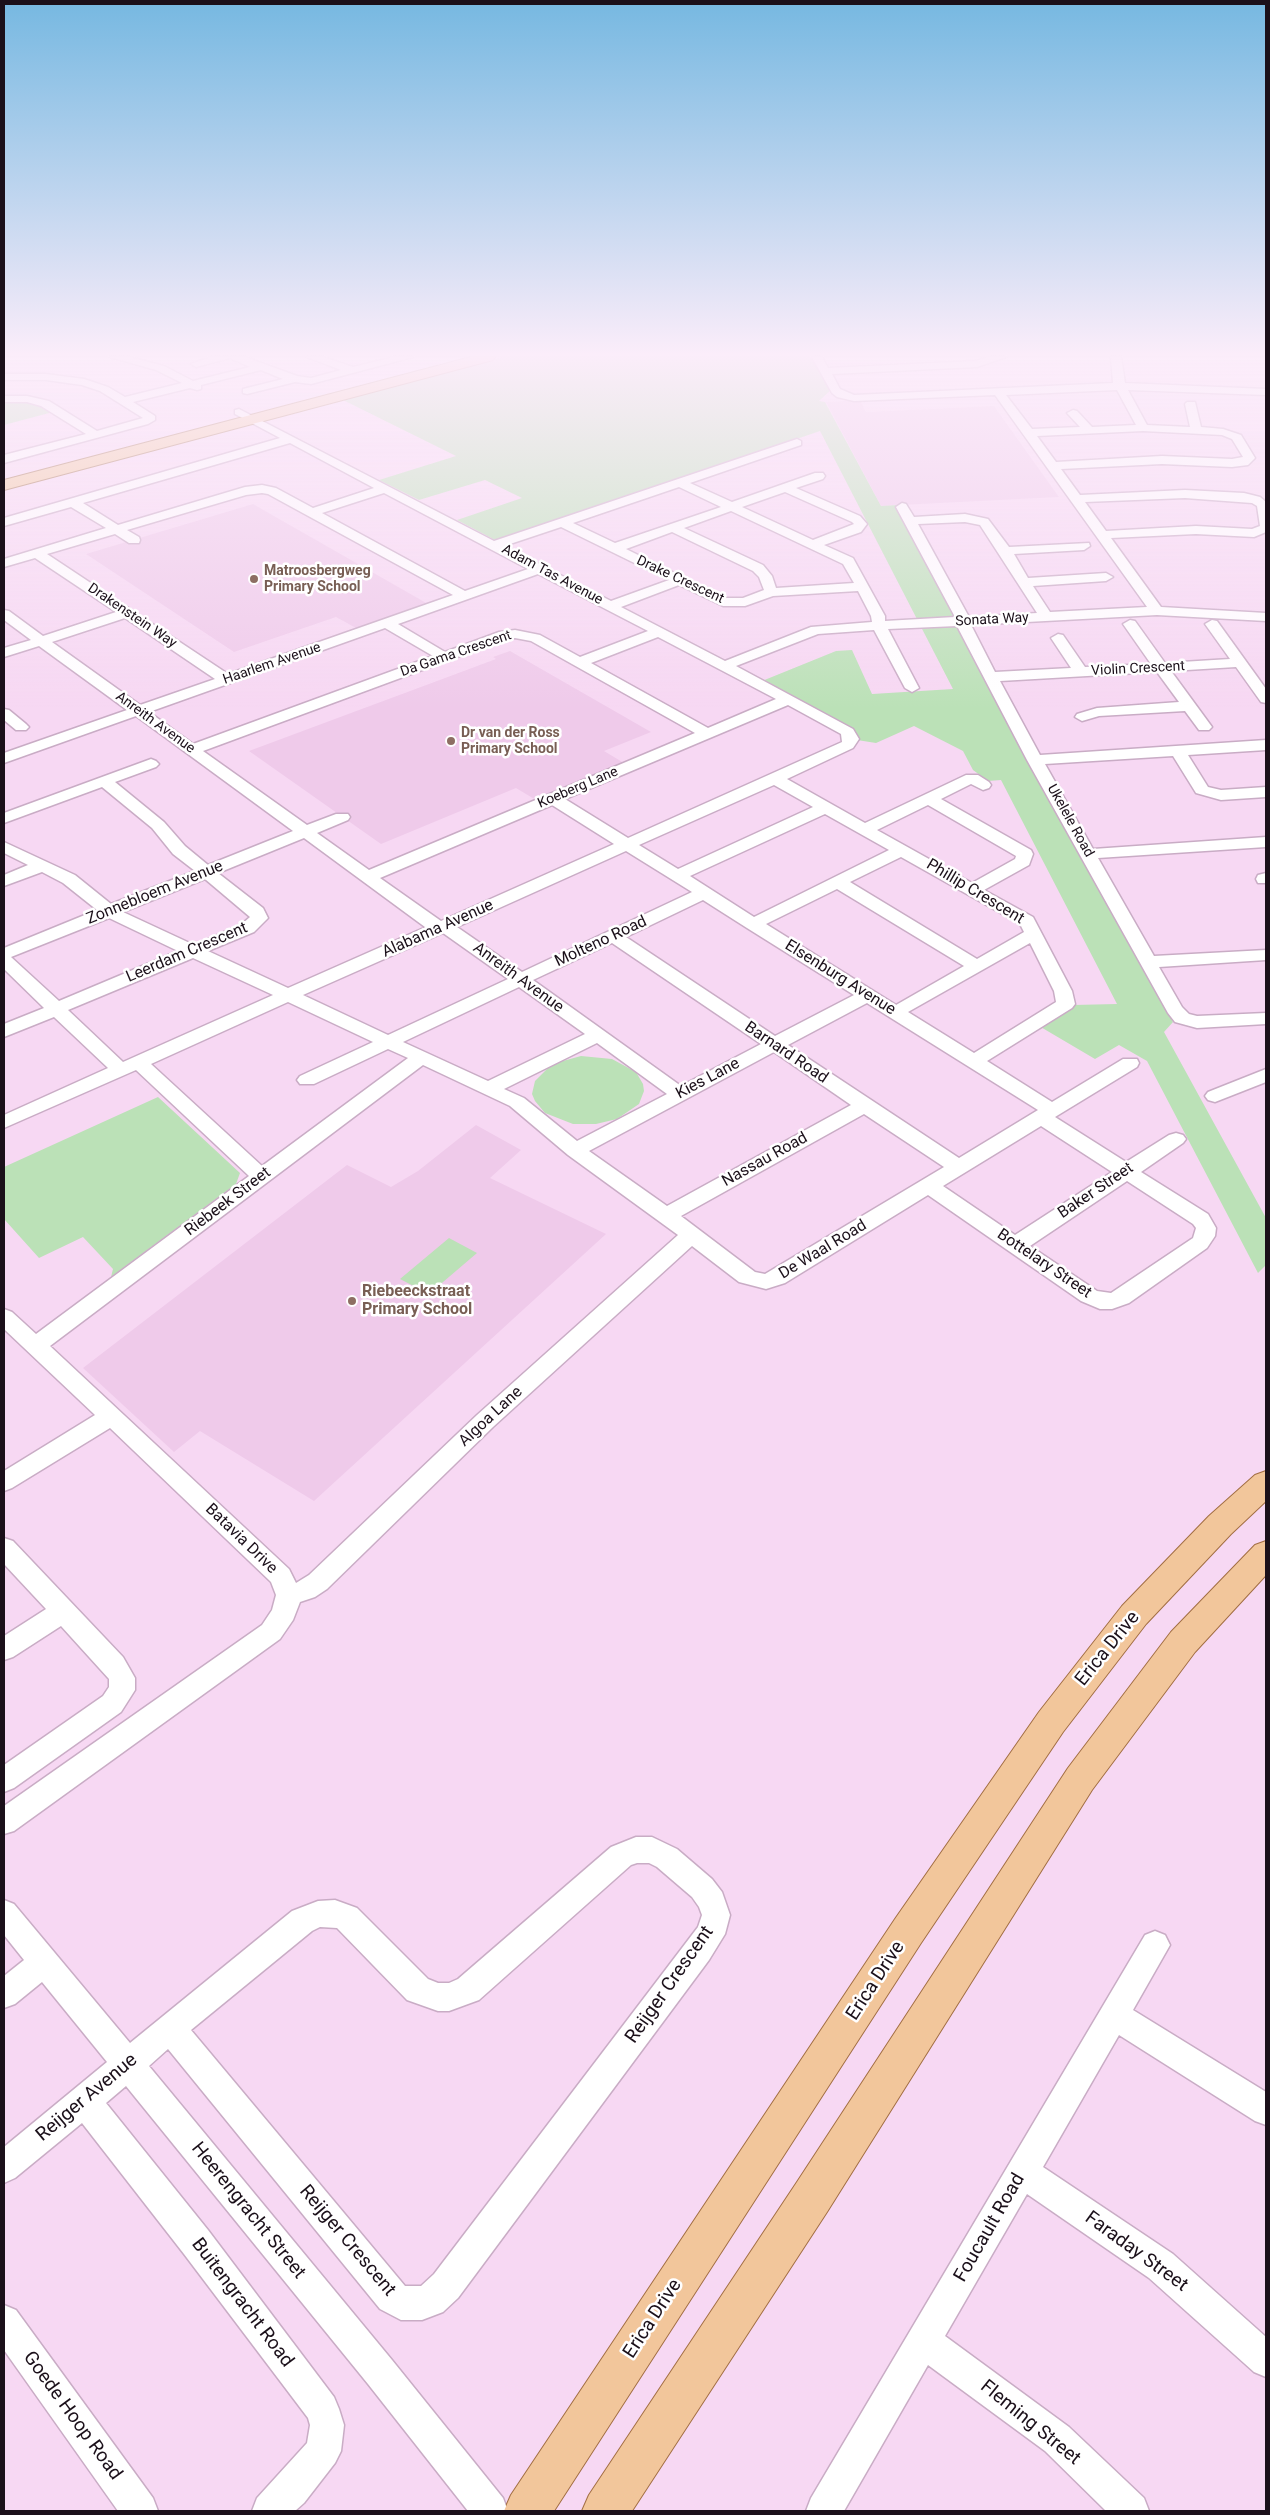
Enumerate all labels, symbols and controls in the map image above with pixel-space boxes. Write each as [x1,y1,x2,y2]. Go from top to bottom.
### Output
street label: Adam Tas Avenue [499,541,605,609]
street label: Drake Crescent [634,552,726,608]
place label: Matroosbergweg Primary School [264,563,371,596]
marker: Matroosbergweg Primary School [248,573,260,585]
street label: Drakenstein Way [84,580,180,652]
street label: Sonata Way [955,610,1029,630]
street label: Da Gama Crescent [398,627,514,681]
street label: Haarlem Avenue [221,639,323,689]
street label: Violin Crescent [1091,658,1185,680]
street label: Anreith Avenue [112,689,198,757]
place label: Dr van der Ross Primary School [461,725,560,758]
marker: Dr van der Ross Primary School [445,735,457,747]
street label: Koeberg Lane [535,764,621,812]
street label: Ukelele Road [1043,782,1097,860]
street label: Phillip Crescent [923,855,1027,929]
street label: Zonnebloem Avenue [84,857,226,929]
street label: Alabama Avenue [379,896,497,962]
street label: Molteno Road [552,912,650,972]
street label: Leerdam Crescent [123,919,251,987]
street label: Elsenburg Avenue [781,936,899,1020]
street label: Anreith Avenue [469,939,567,1017]
street label: Barnard Road [741,1018,831,1088]
street label: Kies Lane [673,1054,743,1104]
street label: Nassau Road [719,1129,811,1191]
street label: Baker Street [1055,1159,1137,1223]
street label: Riebeek Street [181,1163,275,1241]
street label: De Waal Road [776,1216,870,1284]
street label: Bottelary Street [993,1225,1095,1303]
place label: Riebeeckstraat Primary School [362,1282,472,1320]
marker: Riebeeckstraat Primary School [346,1295,358,1307]
street label: Algoa Lane [455,1383,527,1451]
street label: Batavia Drive [201,1500,281,1578]
street label: Erica Drive [1071,1607,1145,1691]
street label: Reijger Crescent [621,1922,719,2048]
street label: Erica Drive [842,1937,910,2025]
street label: Reijger Avenue [32,2049,142,2147]
street label: Heerengracht Street [186,2138,310,2284]
street label: Foucault Road [950,2170,1030,2286]
street label: Reijger Crescent [294,2181,400,2301]
street label: Faraday Street [1080,2207,1192,2297]
street label: Buitengracht Road [186,2234,298,2372]
street label: Erica Drive [619,2275,687,2363]
street label: Goede Hoop Road [18,2347,126,2485]
street label: Fleming Street [975,2376,1085,2470]

